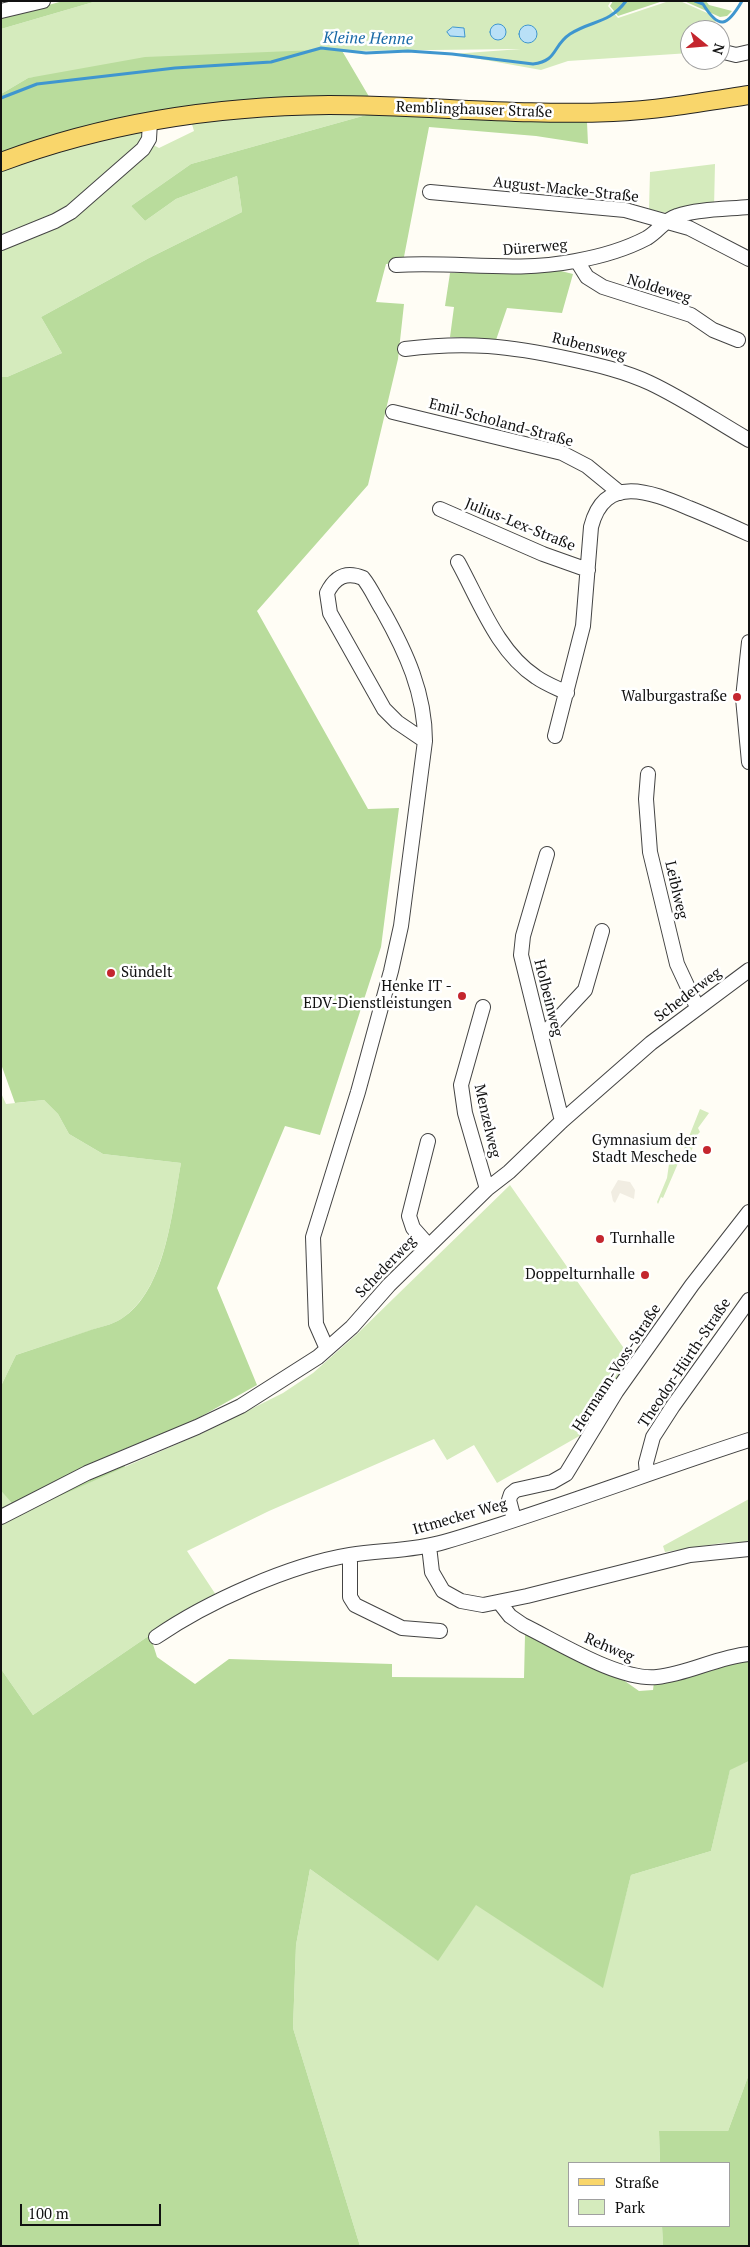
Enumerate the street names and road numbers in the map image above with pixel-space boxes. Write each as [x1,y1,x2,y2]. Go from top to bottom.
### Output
street label: Remblinghauser Straße [396,98,552,122]
street label: August-Macke-Straße [492,173,640,207]
street label: Dürerweg [502,236,568,260]
street label: Noldeweg [625,271,693,307]
street label: Rubensweg [550,329,628,365]
street label: Emil-Scholand-Straße [427,395,575,451]
street label: Julius-Lex-Straße [462,495,578,555]
street label: Leiblweg [661,859,691,921]
street label: Holbeinweg [530,957,566,1039]
street label: Schederweg [651,964,725,1026]
street label: Menzelweg [470,1083,504,1159]
street label: Schederweg [352,1232,420,1302]
street label: Theodor-Hürth-Straße [635,1295,735,1431]
street label: Hermann-Voss-Straße [569,1301,665,1435]
street label: Ittmecker Weg [411,1495,509,1539]
street label: Rehweg [582,1630,636,1666]

